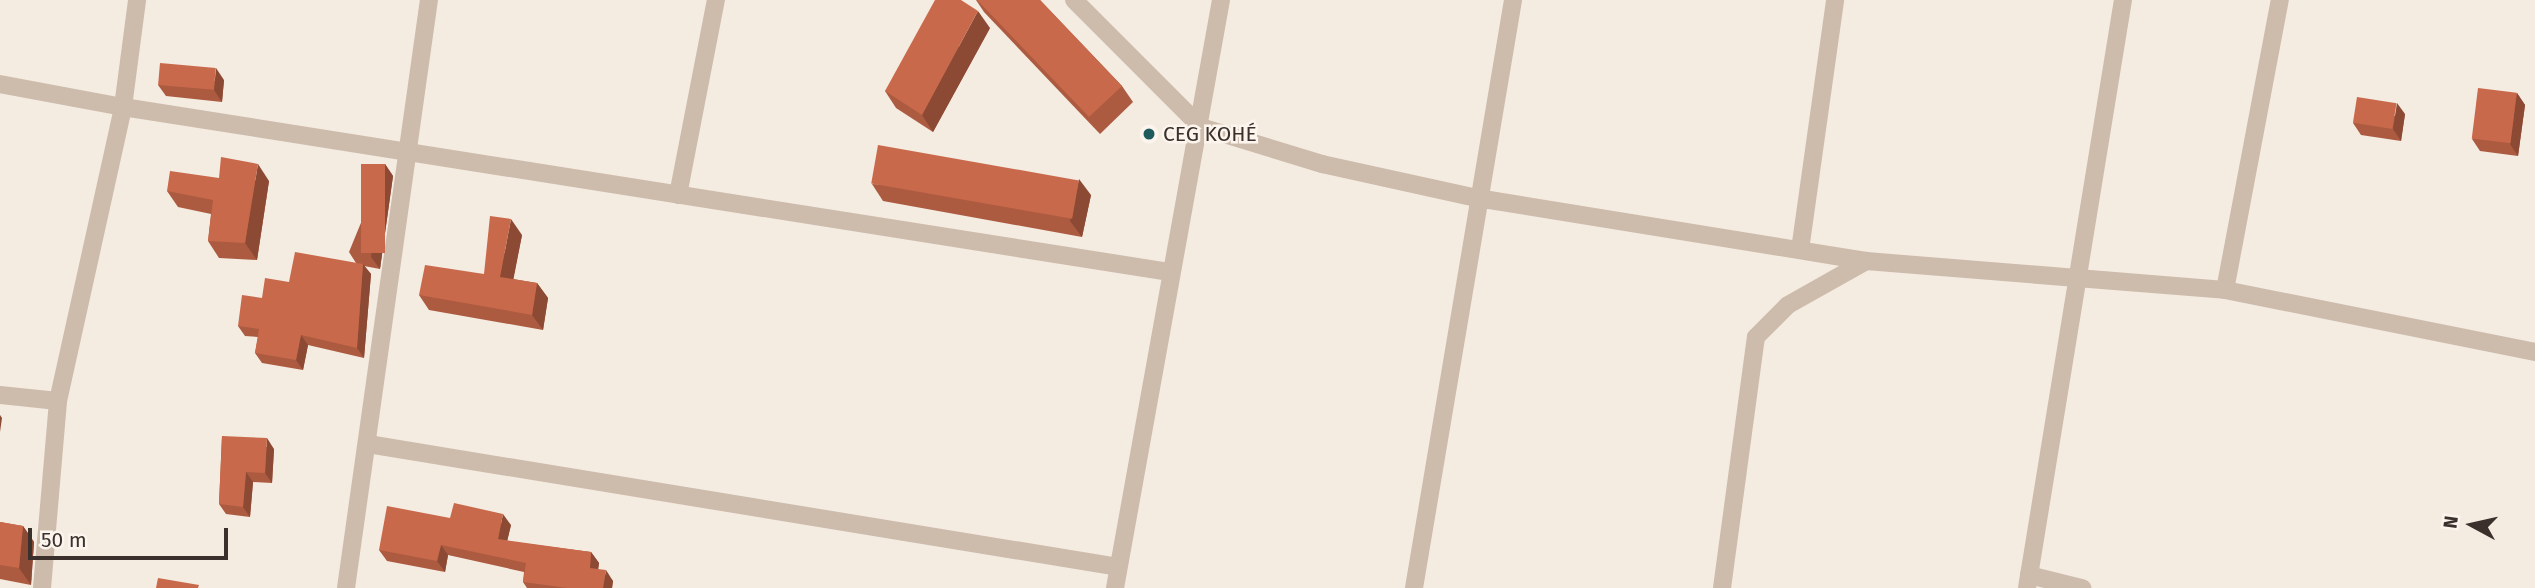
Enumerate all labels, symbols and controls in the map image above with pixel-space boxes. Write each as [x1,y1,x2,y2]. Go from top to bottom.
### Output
place label: CEG KOHÉ [1163,121,1257,147]
marker: CEG KOHÉ [1141,126,1157,142]
north arrow [2437,490,2507,560]
scale bar [32,514,231,558]
text: N [2438,514,2463,530]
text: 50 m [41,527,87,553]

